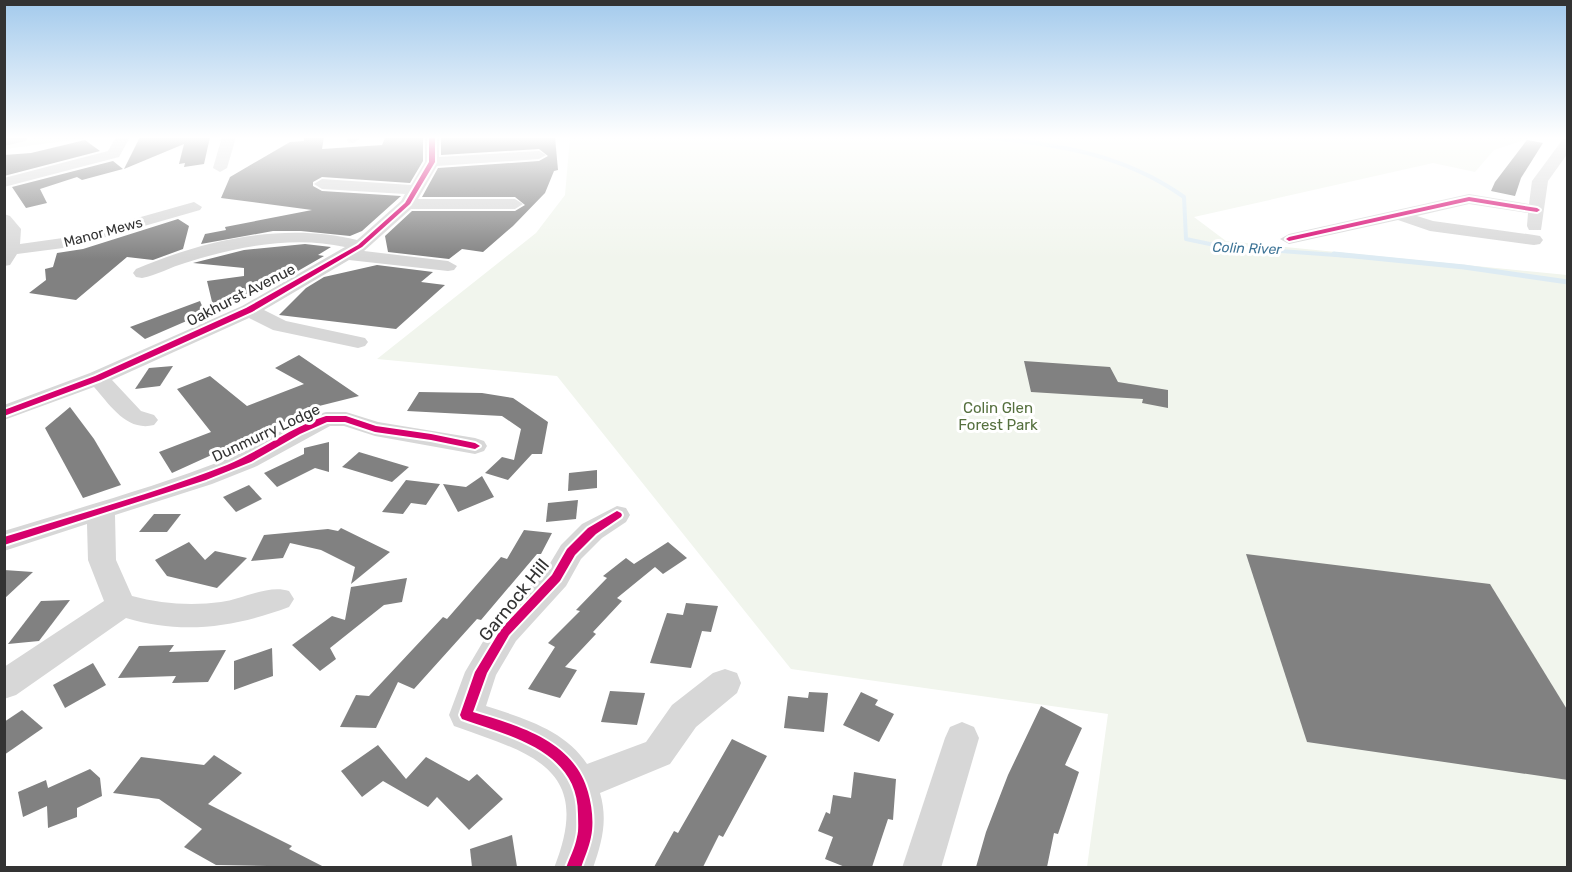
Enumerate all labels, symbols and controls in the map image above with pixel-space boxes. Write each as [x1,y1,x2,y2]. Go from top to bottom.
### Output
street label: Manor Mews [62,214,144,251]
water label: Colin River [1212,239,1283,258]
street label: Oakhurst Avenue [184,260,298,330]
park label: Colin Glen Forest Park [958,399,1038,434]
street label: Dunmurry Lodge [209,400,323,466]
street label: Garnock Hill [474,554,554,646]

